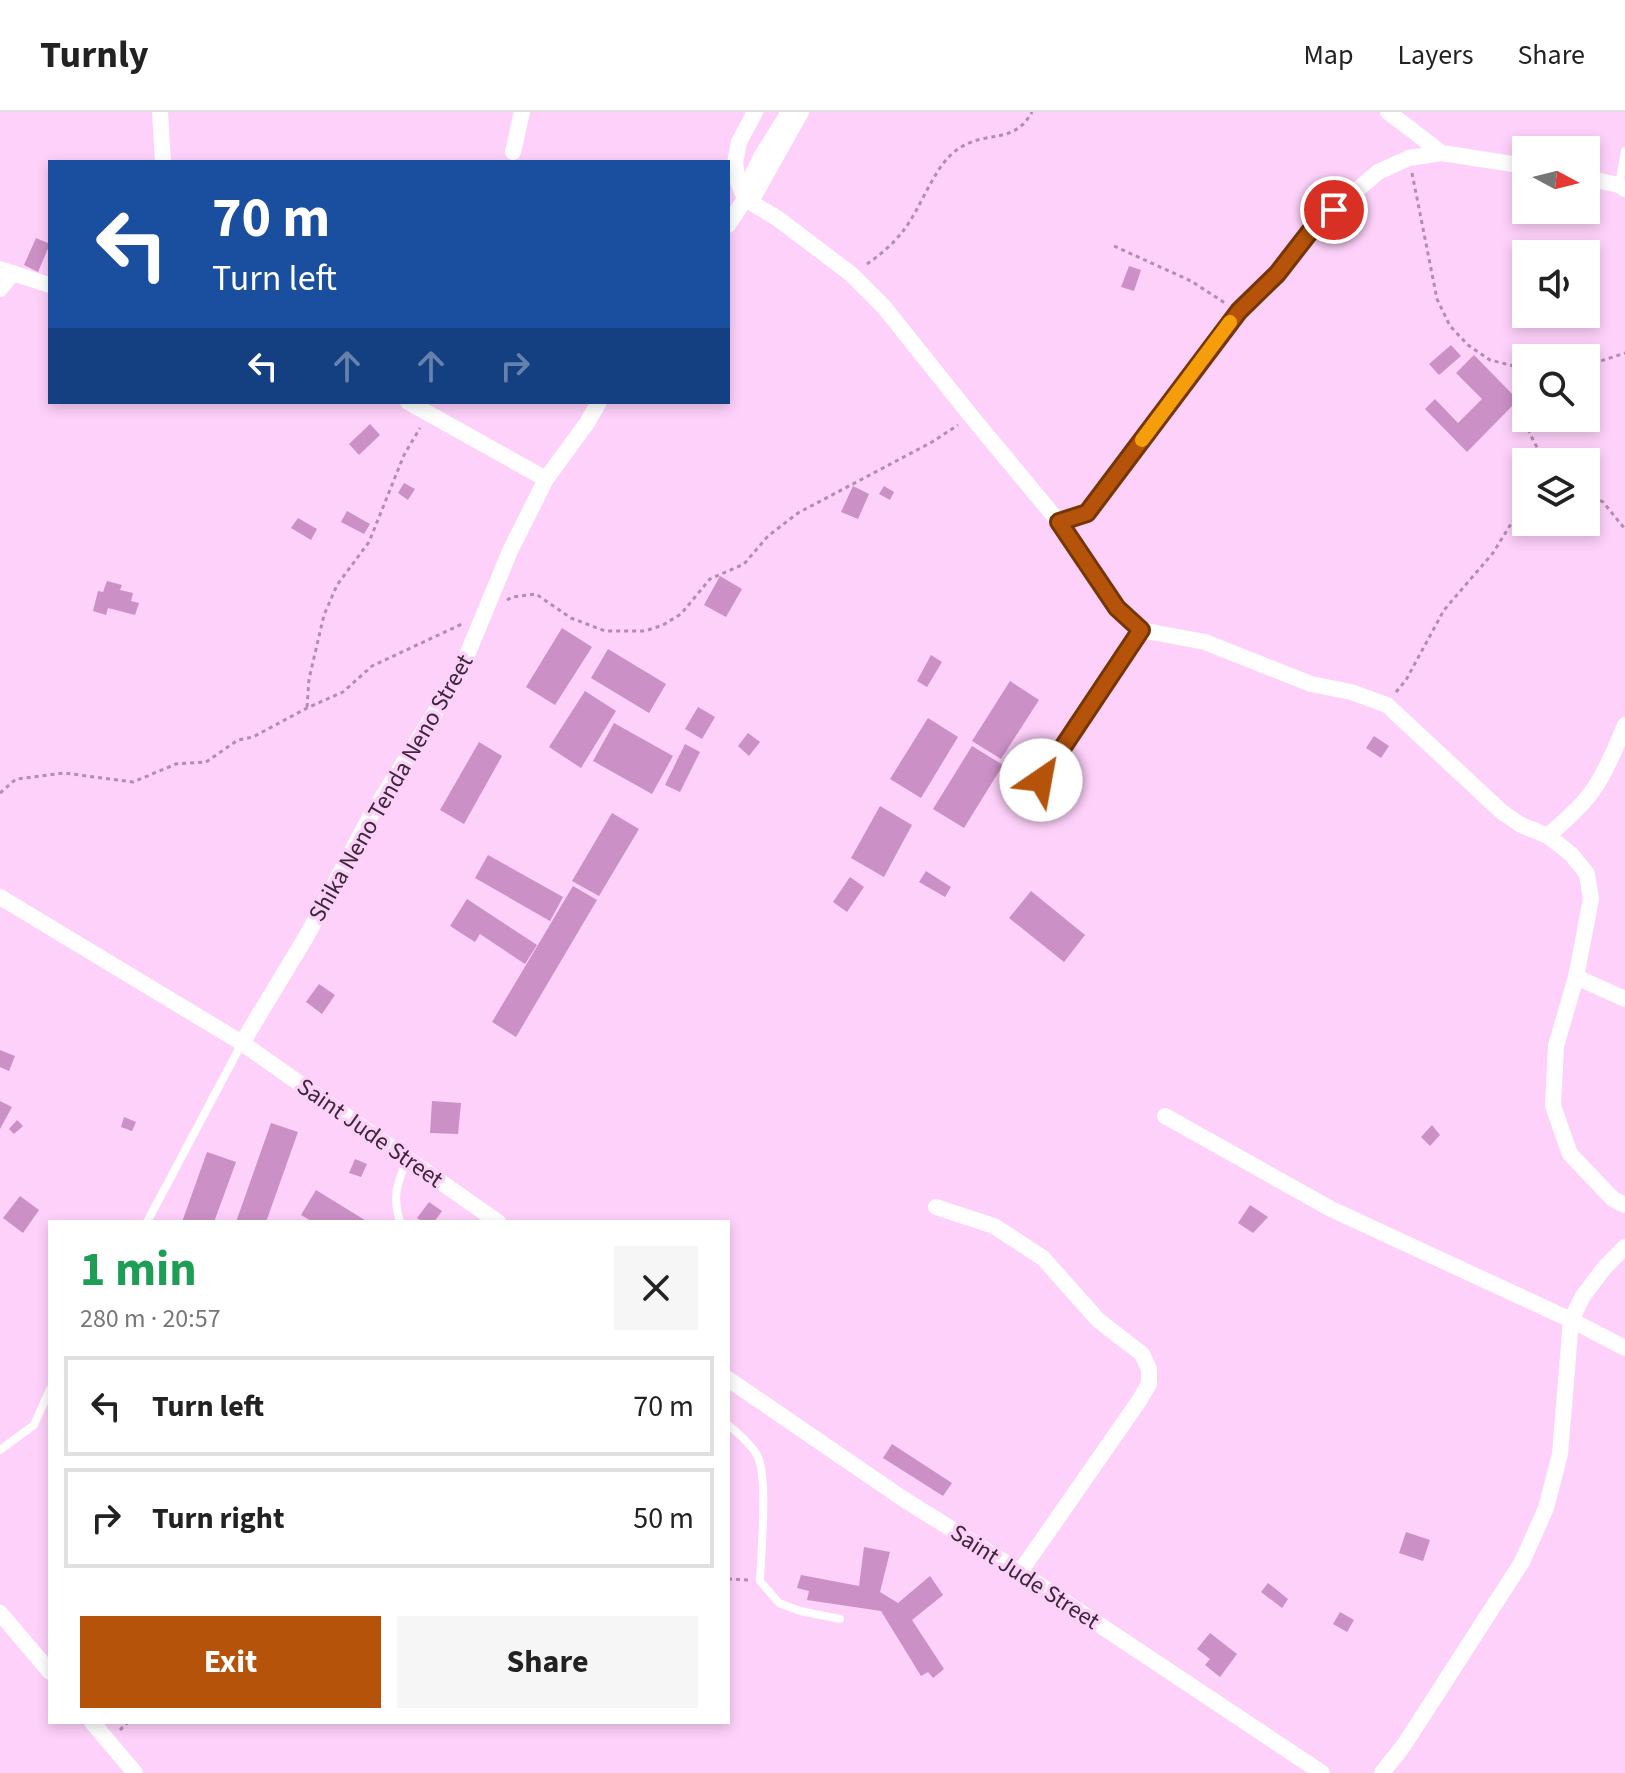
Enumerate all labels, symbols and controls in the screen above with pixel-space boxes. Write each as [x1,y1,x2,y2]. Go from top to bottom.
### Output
text: Turnly [40,28,149,82]
text: Map [1303,35,1353,75]
text: Layers [1397,35,1473,75]
text: Share [1517,35,1585,75]
north arrow [1512,136,1600,224]
map controls [1512,136,1600,536]
pin [1300,176,1368,244]
text: 70 m [212,179,330,258]
icon: arrive [1312,188,1356,232]
icon: left [80,192,184,296]
button: sound [1512,240,1600,328]
text: Turn left [212,253,337,304]
icon: left [241,344,285,388]
icon: ahead [325,344,369,388]
icon: ahead [409,344,453,388]
icon: right [493,344,537,388]
button: search [1512,344,1600,432]
button: layers [1512,448,1600,536]
street label: Shika Neno Tenda Neno Street [300,648,482,928]
position arrow [999,738,1083,822]
street label: Saint Jude Street [290,1069,450,1197]
text: 1 min [80,1236,197,1304]
button: close [614,1246,698,1330]
text: 280 m · 20:57 [80,1300,221,1337]
icon: left [84,1384,128,1428]
text: Turn left [152,1385,264,1428]
text: 70 m [633,1385,694,1428]
icon: right [84,1496,128,1540]
text: Turn right [152,1497,284,1540]
text: 50 m [633,1497,694,1540]
street label: Saint Jude Street [944,1516,1106,1638]
button: Exit [80,1616,381,1708]
button: Share [397,1616,698,1708]

